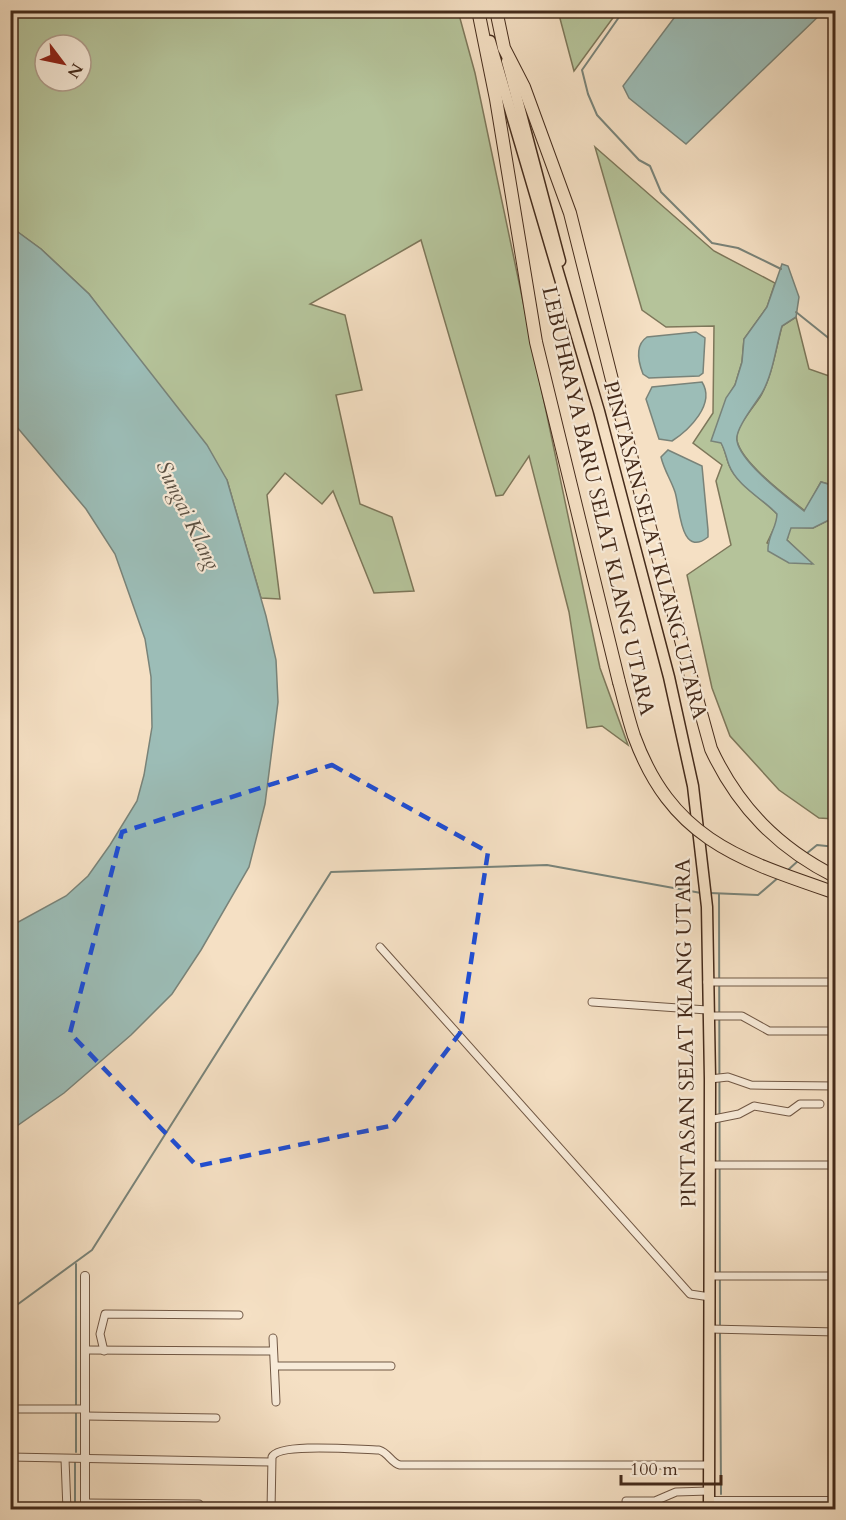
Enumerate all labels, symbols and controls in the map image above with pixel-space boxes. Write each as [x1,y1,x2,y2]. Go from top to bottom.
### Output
north arrow [33,33,93,93]
text: N [62,59,88,82]
street label: LEBUHRAYA BARU SELAT KLANG UTARA [534,284,662,718]
street label: PINTASAN SELAT KLANG UTARA [596,377,714,723]
water label: Sungai Klang [149,455,227,575]
street label: PINTASAN SELAT KLANG UTARA [668,858,704,1208]
scale bar [621,1448,722,1486]
text: 100 m [630,1457,678,1482]

